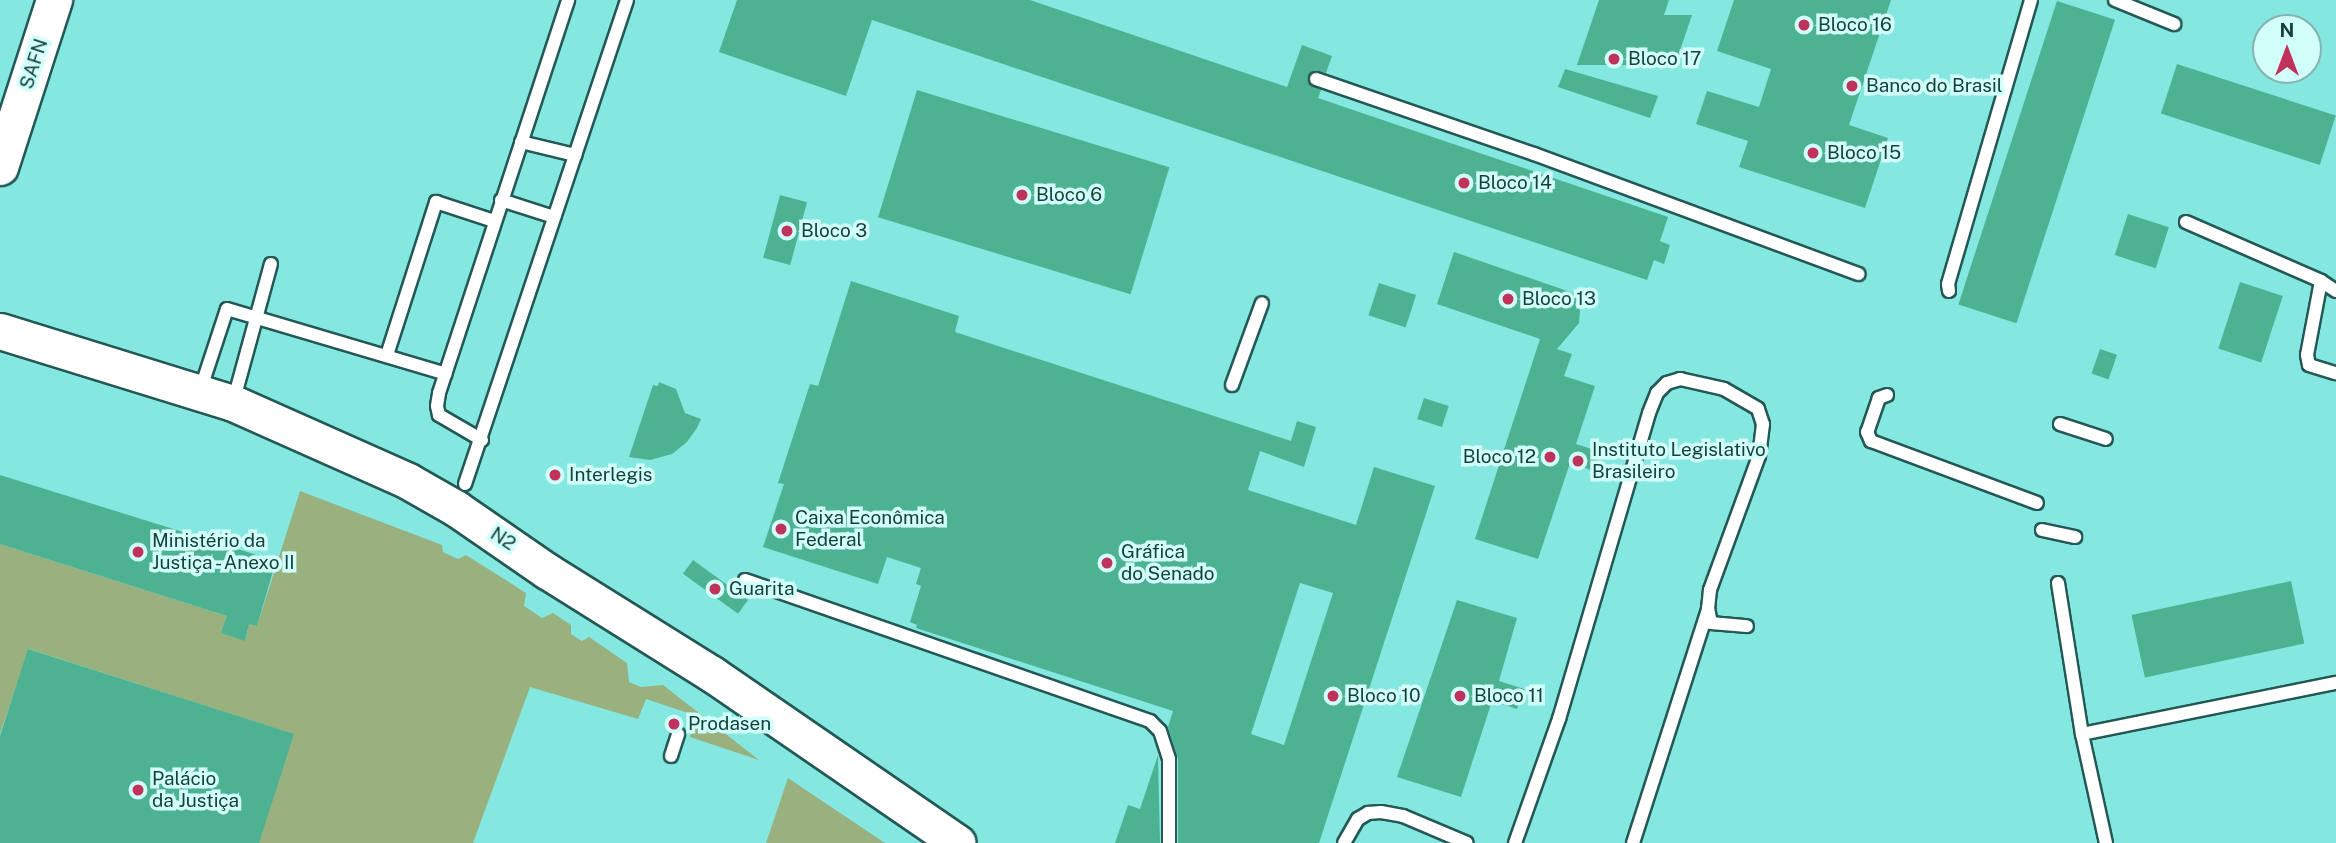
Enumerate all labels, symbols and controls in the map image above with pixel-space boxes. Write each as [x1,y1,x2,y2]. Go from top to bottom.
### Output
place label: Bloco 16 [1818,14,1892,36]
north arrow [2252,14,2322,84]
marker: Bloco 16 [1796,17,1812,33]
text: N [2280,19,2294,41]
street label: SAFN [15,36,53,92]
place label: Bloco 17 [1628,48,1702,70]
marker: Bloco 17 [1606,51,1622,67]
place label: Banco do Brasil [1866,75,2003,97]
marker: Banco do Brasil [1844,78,1860,94]
place label: Bloco 15 [1827,142,1901,164]
marker: Bloco 15 [1805,145,1821,161]
place label: Bloco 14 [1478,172,1552,194]
marker: Bloco 14 [1456,175,1472,191]
place label: Bloco 6 [1036,184,1102,206]
marker: Bloco 6 [1014,187,1030,203]
place label: Bloco 3 [801,220,867,242]
marker: Bloco 3 [779,223,795,239]
place label: Bloco 13 [1522,288,1596,310]
marker: Bloco 13 [1500,291,1516,307]
place label: Instituto Legislativo Brasileiro [1592,439,1766,483]
place label: Bloco 12 [1463,446,1536,468]
marker: Bloco 12 [1542,449,1558,465]
marker: Instituto Legislativo Brasileiro [1570,453,1586,469]
place label: Interlegis [569,464,652,486]
marker: Interlegis [547,467,563,483]
place label: Caixa Econômica Federal [795,507,945,551]
marker: Caixa Econômica Federal [773,521,789,537]
street label: N2 [486,522,520,556]
place label: Ministério da Justiça - Anexo II [152,530,300,574]
place label: Gráfica do Senado [1121,541,1215,585]
marker: Ministério da Justiça - Anexo II [130,544,146,560]
marker: Gráfica do Senado [1099,555,1115,571]
place label: Guarita [729,578,794,600]
marker: Guarita [707,581,723,597]
place label: Bloco 10 [1347,685,1421,707]
place label: Bloco 11 [1474,685,1544,707]
marker: Bloco 10 [1325,688,1341,704]
marker: Bloco 11 [1452,688,1468,704]
place label: Prodasen [688,713,771,735]
marker: Prodasen [666,716,682,732]
place label: Palácio da Justiça [152,768,239,812]
marker: Palácio da Justiça [130,782,146,798]

